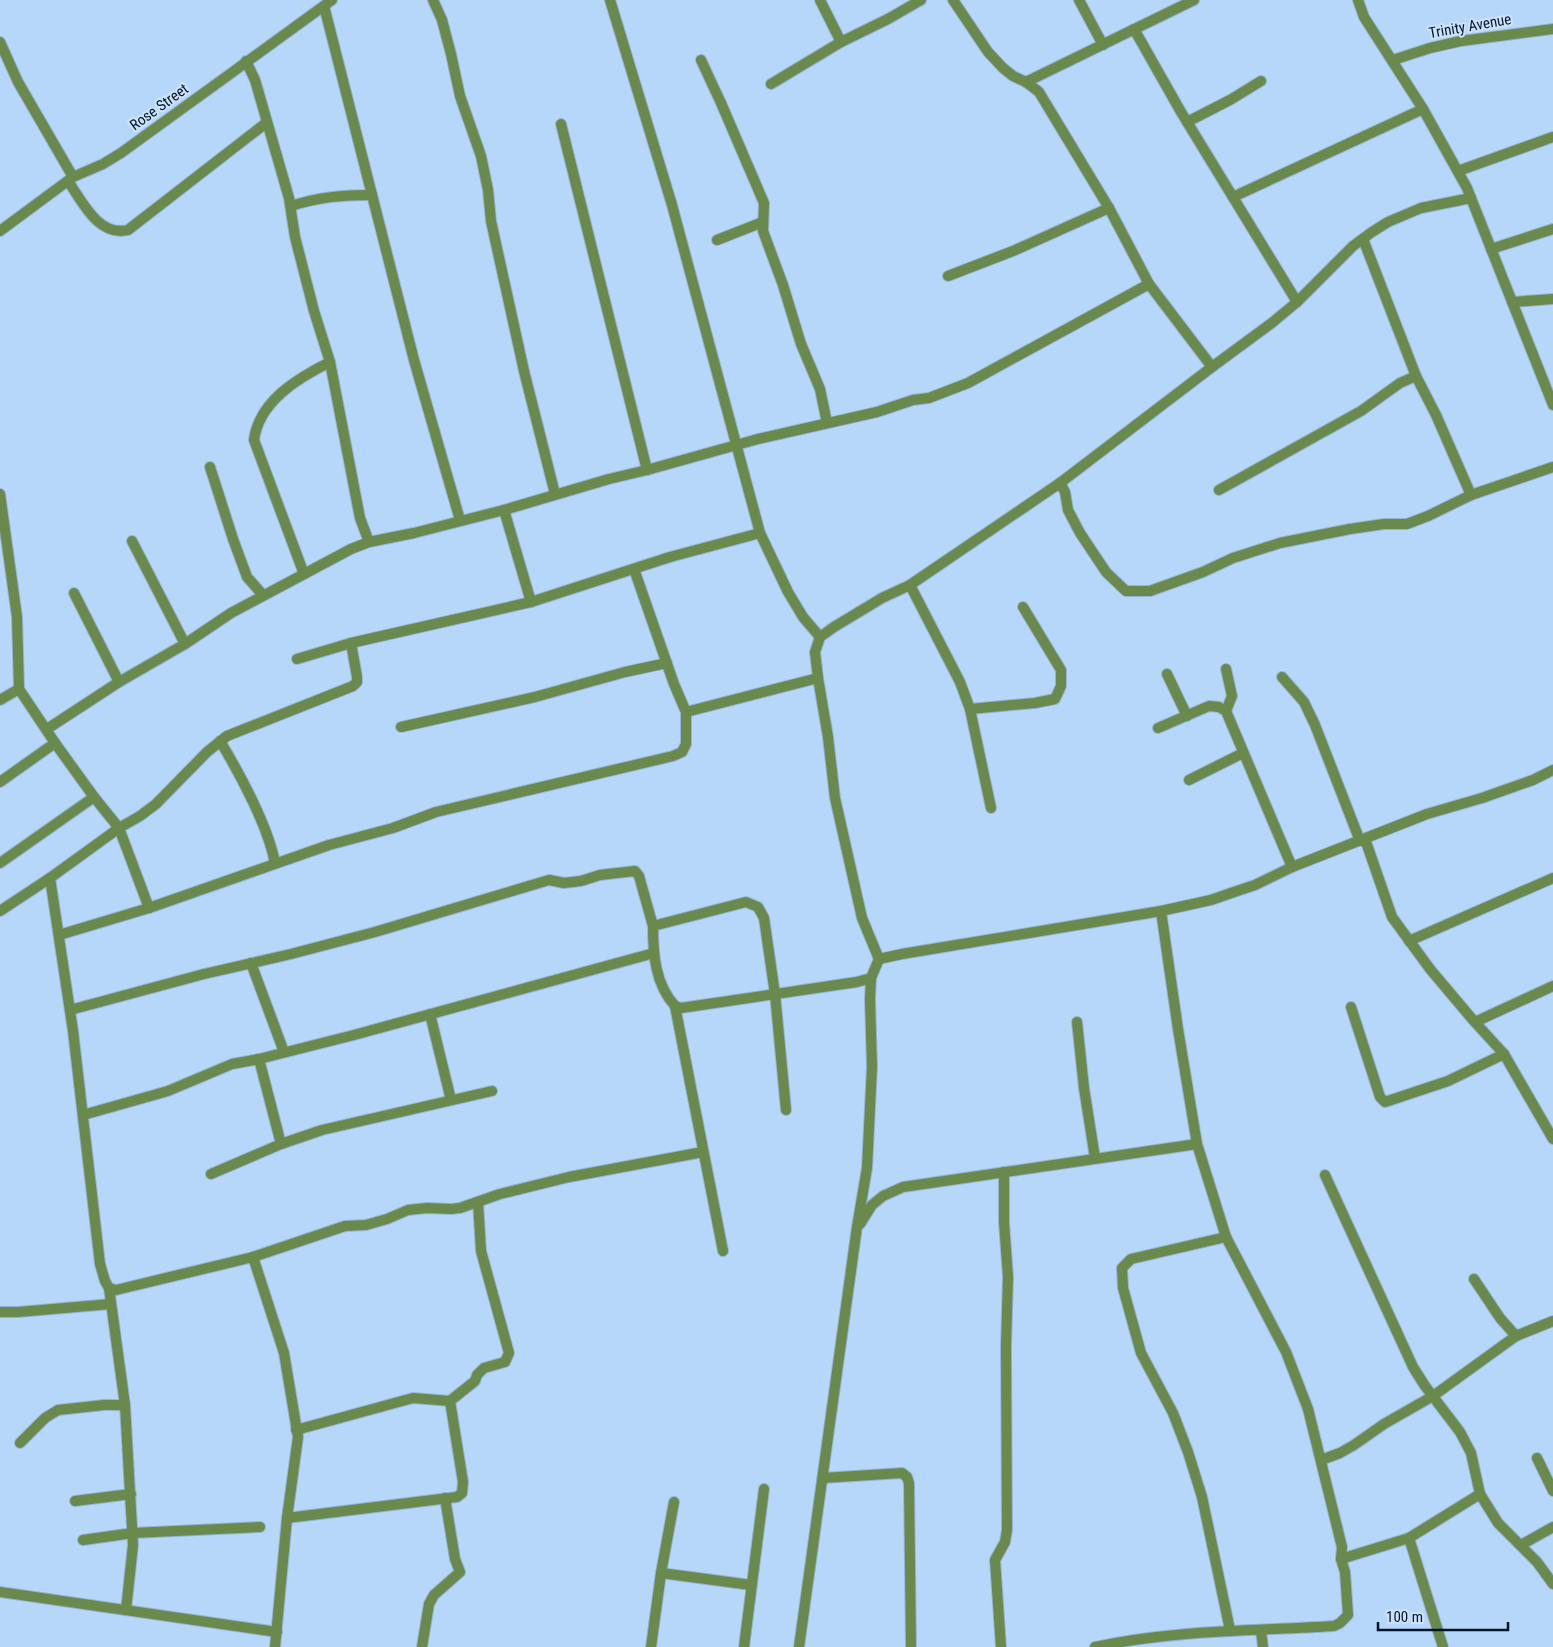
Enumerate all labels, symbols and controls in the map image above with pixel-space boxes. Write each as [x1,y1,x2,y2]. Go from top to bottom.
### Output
street label: Trinity Avenue [1427,10,1513,42]
street label: Rose Street [126,80,192,134]
scale bar [1378,1600,1508,1632]
text: 100 m [1386,1608,1423,1626]

